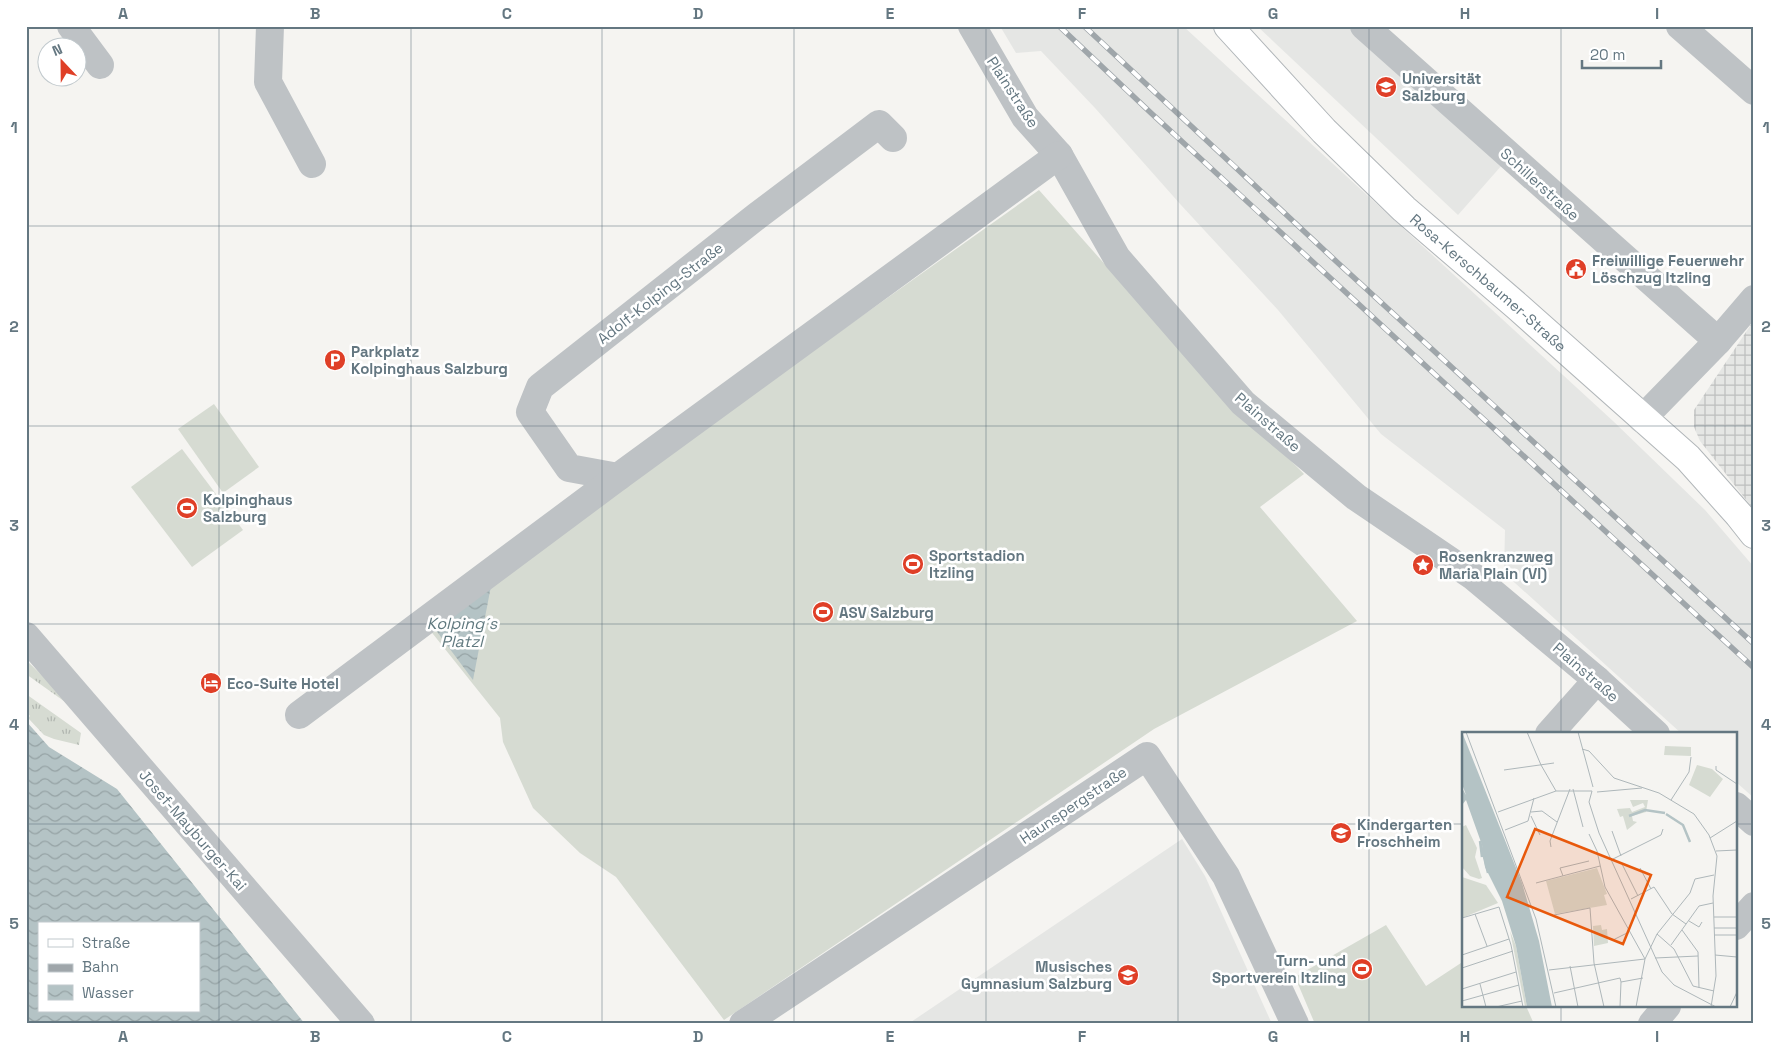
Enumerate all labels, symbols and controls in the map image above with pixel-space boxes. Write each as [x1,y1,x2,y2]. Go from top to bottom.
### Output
text: A [118,3,128,24]
text: B [310,3,320,24]
text: C [502,3,512,24]
text: D [693,3,703,24]
text: E [886,3,895,24]
text: F [1078,3,1087,24]
text: G [1268,3,1278,24]
text: H [1460,3,1470,24]
text: I [1655,3,1659,24]
north arrow [38,38,88,88]
scale bar [1582,38,1661,70]
text: N [49,40,65,60]
text: 20 m [1590,45,1625,64]
street label: Plainstraße [983,53,1043,131]
place label: Universität Salzburg [1402,69,1482,105]
school or university icon: Universität Salzburg [1374,75,1398,99]
text: 1 [10,117,18,138]
text: 1 [1762,117,1770,138]
street label: Schillerstraße [1497,144,1584,225]
street label: Rosa-Kerschbaumer-Straße [1407,209,1571,355]
street label: Adolf-Kolping-Straße [593,238,727,348]
place label: Freiwillige Feuerwehr Löschzug Itzling [1592,251,1744,287]
public building icon: Freiwillige Feuerwehr Löschzug Itzling [1564,257,1588,281]
text: 2 [9,316,19,337]
text: 2 [1761,316,1771,337]
place label: Parkplatz Kolpinghaus Salzburg [351,342,508,378]
parking icon: Parkplatz Kolpinghaus Salzburg [323,348,347,372]
street label: Plainstraße [1231,388,1305,456]
place label: Kolpinghaus Salzburg [203,490,293,526]
sports icon: Kolpinghaus Salzburg [175,496,199,520]
text: 3 [9,515,19,536]
text: 3 [1761,515,1771,536]
place label: Sportstadion Itzling [929,546,1025,582]
place label: Rosenkranzweg Maria Plain (VI) [1439,547,1553,583]
sports icon: Sportstadion Itzling [901,552,925,576]
place icon: Rosenkranzweg Maria Plain (VI) [1411,553,1435,577]
sports icon: ASV Salzburg [811,600,835,624]
place label: ASV Salzburg [839,603,934,622]
water label: Kolping´s Platzl [427,613,498,652]
street label: Plainstraße [1549,638,1623,706]
hotel icon: Eco-Suite Hotel [199,671,223,695]
place label: Eco-Suite Hotel [227,674,339,693]
text: 4 [9,714,19,735]
text: 4 [1761,714,1771,735]
inset map [1462,732,1738,1008]
street label: Haunspergstraße [1016,762,1130,848]
street label: Josef-Mayburger-Kai [135,766,251,894]
place label: Kindergarten Froschheim [1357,815,1452,851]
school or university icon: Kindergarten Froschheim [1329,821,1353,845]
text: 5 [9,913,19,934]
text: 5 [1761,913,1771,934]
legend [38,922,200,1012]
text: Straße [82,933,131,952]
place label: Turn- und Sportverein Itzling [1212,951,1346,987]
text: Bahn [82,957,119,976]
place label: Musisches Gymnasium Salzburg [961,957,1112,993]
sports icon: Turn- und Sportverein Itzling [1350,957,1374,981]
school or university icon: Musisches Gymnasium Salzburg [1116,963,1140,987]
text: Wasser [82,983,134,1002]
text: A [118,1026,128,1047]
text: B [310,1026,320,1047]
text: C [502,1026,512,1047]
text: D [693,1026,703,1047]
text: E [886,1026,895,1047]
text: F [1078,1026,1087,1047]
text: G [1268,1026,1278,1047]
text: H [1460,1026,1470,1047]
text: I [1655,1026,1659,1047]

